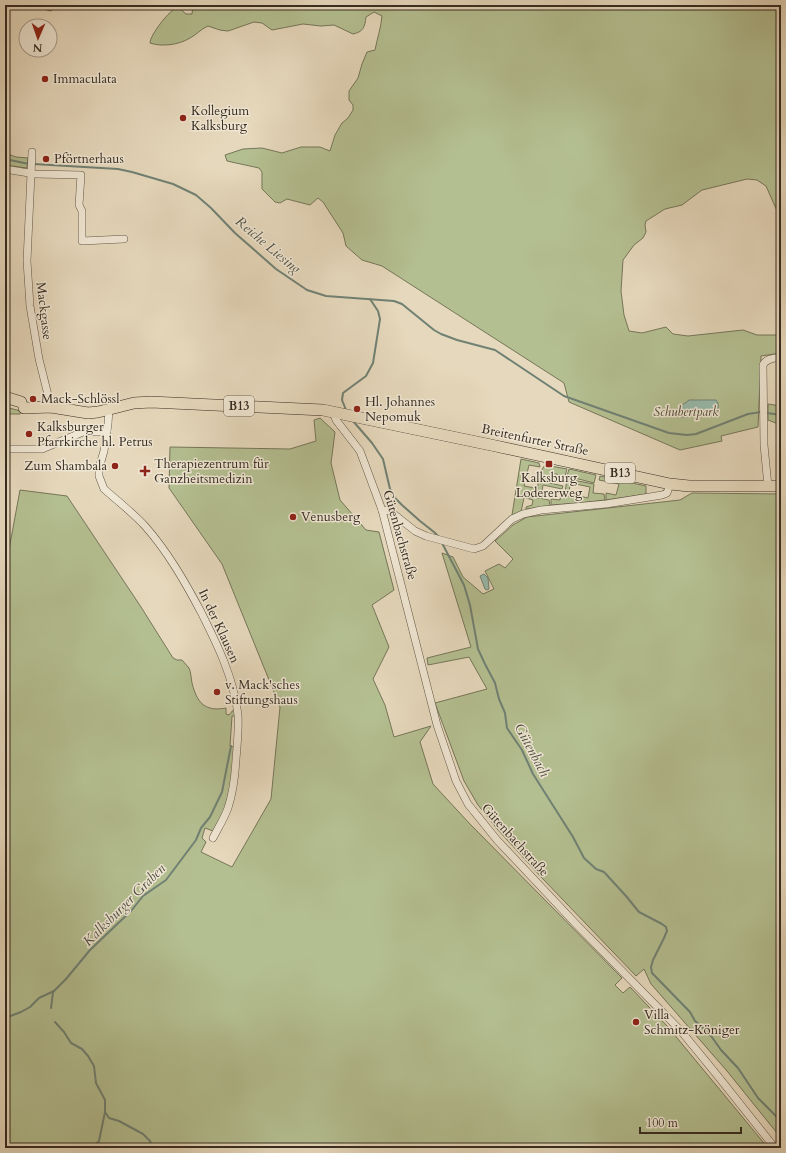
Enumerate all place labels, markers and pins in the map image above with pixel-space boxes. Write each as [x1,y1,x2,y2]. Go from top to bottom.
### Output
place label: Immaculata [53,70,117,88]
marker: Immaculata [40,74,50,84]
place label: Kollegium Kalksburg [191,102,249,135]
marker: Kollegium Kalksburg [178,113,188,123]
place label: Pförtnerhaus [54,150,124,168]
marker: Pförtnerhaus [41,154,51,164]
place label: Mack-Schlössl [41,390,120,408]
place label: Hl. Johannes Nepomuk [365,393,435,426]
marker: Mack-Schlössl [28,394,38,404]
marker: Hl. Johannes Nepomuk [352,404,362,414]
place label: Kalksburger Pfarrkirche hl. Petrus [37,418,153,451]
marker: Kalksburger Pfarrkirche hl. Petrus [24,429,34,439]
place label: Therapiezentrum für Ganzheitsmedizin [154,455,269,488]
place label: Zum Shambala [24,457,107,475]
marker: Kalksburg Lodererweg [544,459,554,469]
marker: Zum Shambala [110,461,120,471]
marker: Therapiezentrum für Ganzheitsmedizin [139,465,151,477]
place label: Kalksburg Lodererweg [516,469,583,502]
place label: Venusberg [301,508,361,526]
marker: Venusberg [288,512,298,522]
place label: v. Mack'sches Stiftungshaus [225,676,300,709]
marker: v. Mack'sches Stiftungshaus [212,687,222,697]
place label: Villa Schmitz-Königer [644,1006,740,1039]
marker: Villa Schmitz-Königer [631,1017,641,1027]

